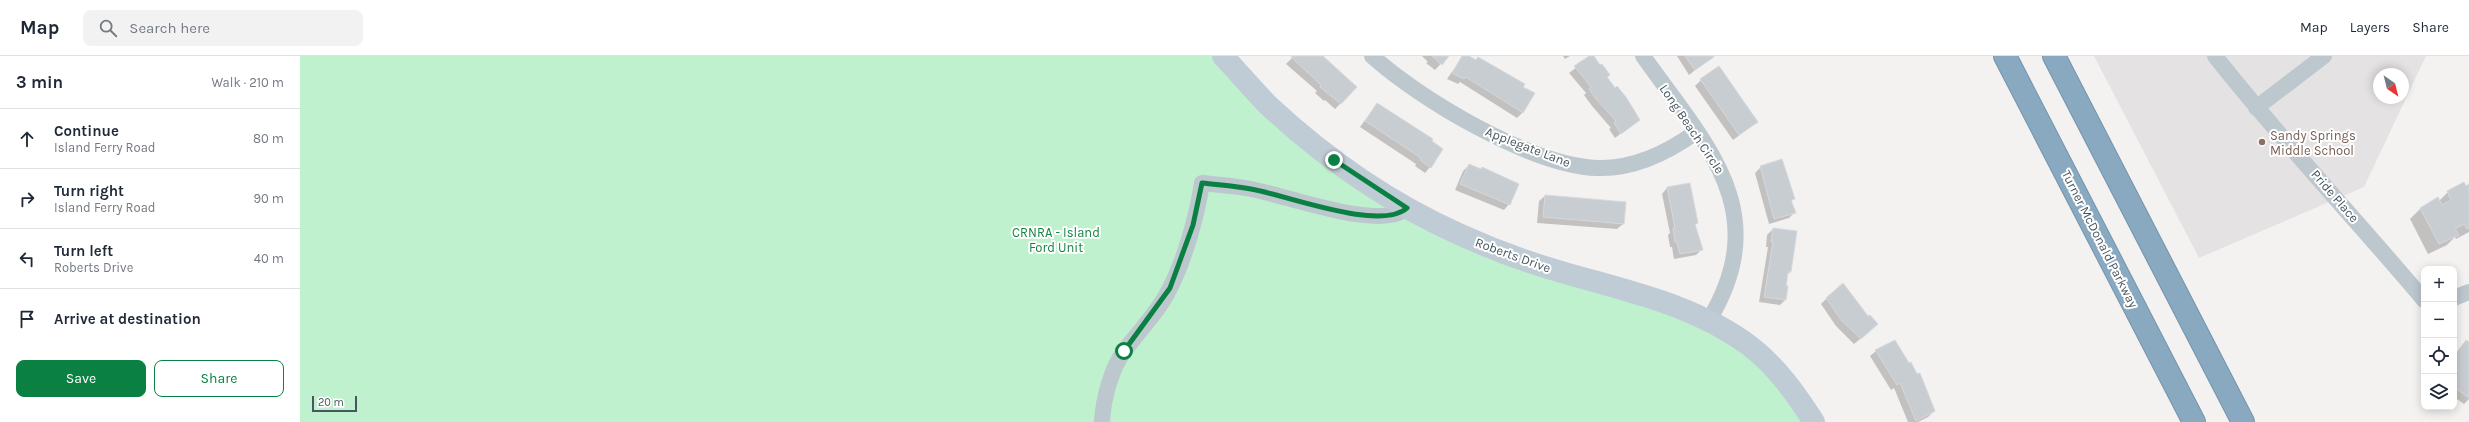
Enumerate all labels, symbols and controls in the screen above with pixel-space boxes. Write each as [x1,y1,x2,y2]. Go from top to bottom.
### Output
search box [83,10,363,46]
text: Map [20,17,59,39]
icon: search [97,17,119,39]
text: Search here [129,19,210,37]
text: Map [2300,19,2328,36]
text: Layers [2350,19,2390,36]
text: Share [2412,19,2449,36]
north arrow [2373,68,2409,104]
text: 3 min [16,72,63,92]
text: Walk · 210 m [211,75,284,90]
street label: Long Beach Circle [1657,81,1728,177]
text: Continue [54,122,119,140]
street label: Applegate Lane [1483,124,1573,170]
icon: ahead [16,128,38,150]
place label: Sandy Springs Middle School [2270,128,2356,158]
text: 80 m [253,131,284,146]
marker: Sandy Springs Middle School [2257,137,2267,147]
text: Island Ferry Road [54,140,156,155]
route end [1325,151,1343,169]
street label: Pride Place [2308,167,2362,226]
street label: Turner McDonald Parkway [2059,168,2141,310]
text: Turn right [54,182,124,200]
icon: right [16,188,38,210]
text: 90 m [253,191,284,206]
text: Island Ferry Road [54,200,156,215]
park label: CRNRA - Island Ford Unit [1012,225,1100,255]
street label: Roberts Drive [1473,234,1553,276]
text: Turn left [54,242,113,260]
icon: left [16,248,38,270]
text: 40 m [254,251,284,266]
text: Roberts Drive [54,260,133,275]
map controls [2421,266,2457,410]
button: + [2421,266,2457,302]
button: − [2421,302,2457,338]
icon: arrive [16,308,38,330]
text: Arrive at destination [54,310,201,328]
button: locate [2421,338,2457,374]
route start [1115,342,1133,360]
button: Save [16,360,146,397]
button: Share [154,360,284,397]
button: layers [2421,374,2457,410]
scale bar [312,394,357,413]
text: 20 m [318,396,344,409]

